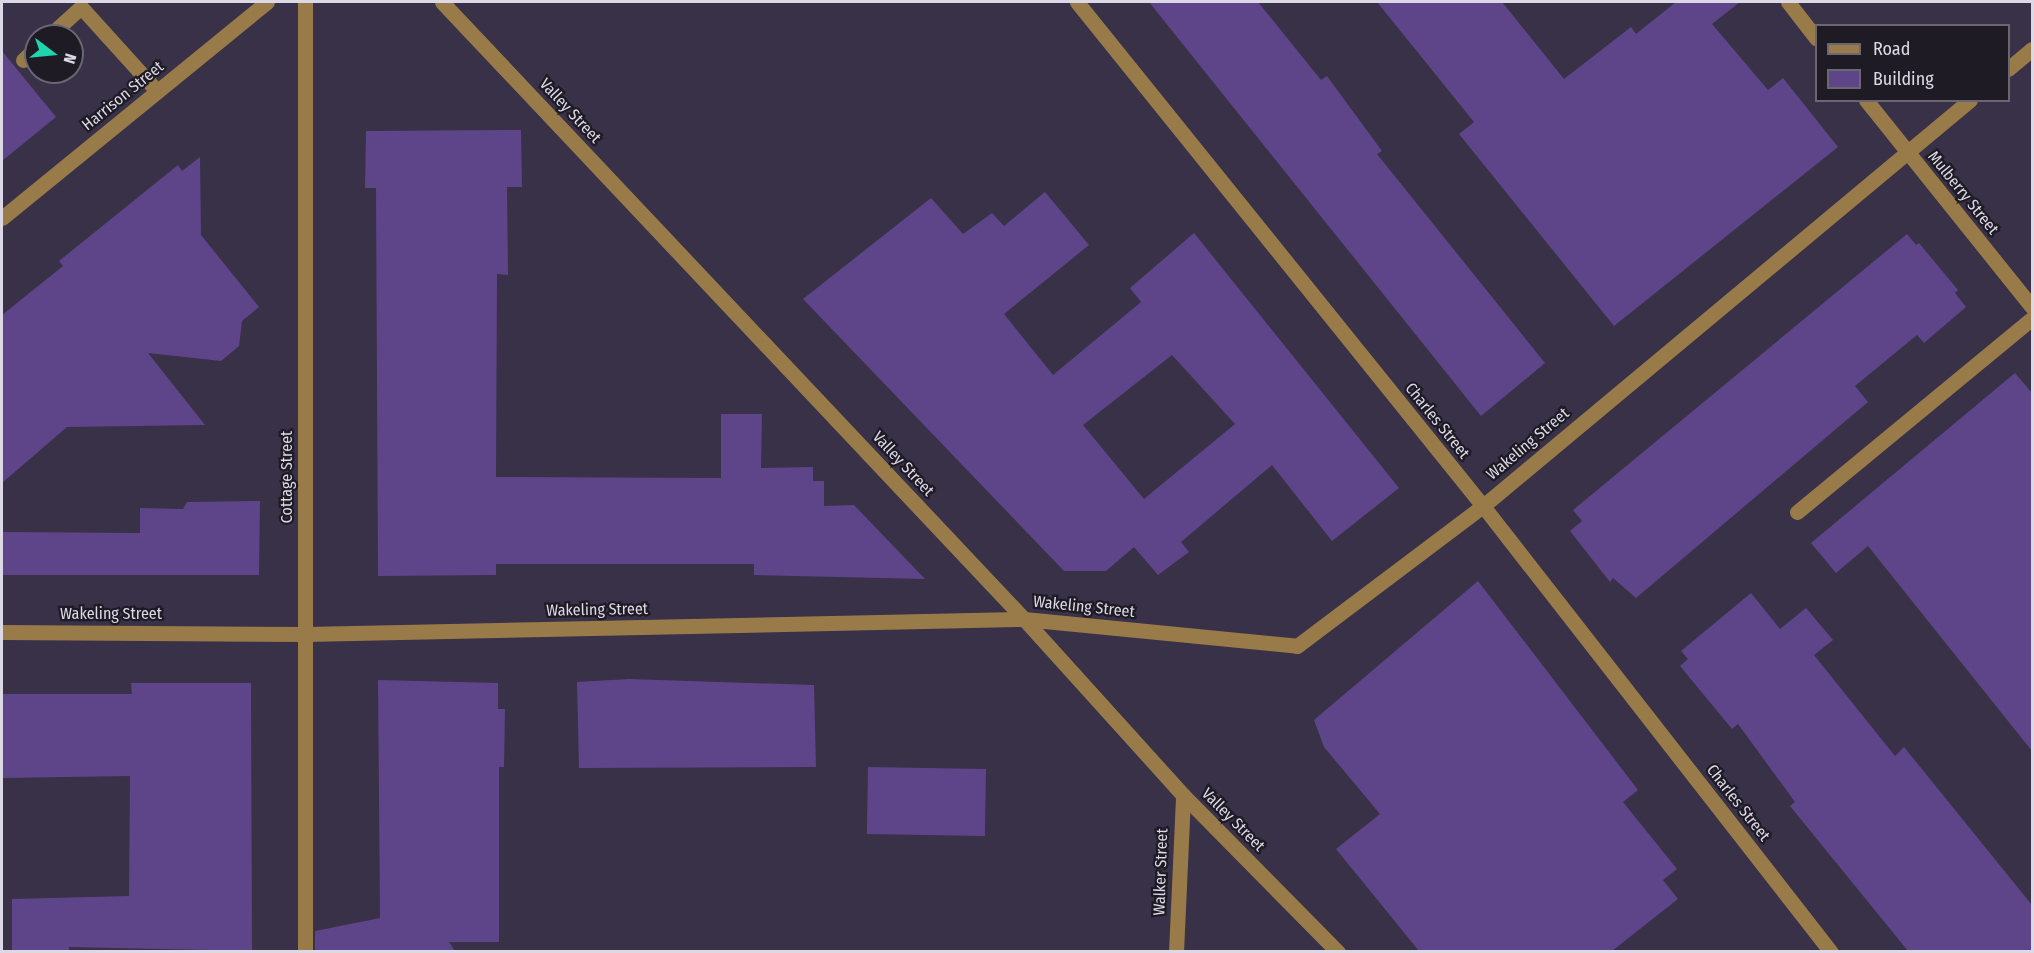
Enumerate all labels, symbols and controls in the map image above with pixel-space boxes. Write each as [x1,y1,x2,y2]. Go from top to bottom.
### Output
north arrow [24,24,84,84]
legend [1815,24,2010,102]
text: Road [1873,38,1910,60]
text: N [59,51,80,66]
street label: Harrison Street [78,57,168,135]
text: Building [1873,68,1934,90]
street label: Valley Street [535,75,605,147]
street label: Mulberry Street [1924,147,2002,239]
street label: Charles Street [1401,379,1473,463]
street label: Wakeling Street [1483,404,1573,484]
street label: Valley Street [868,428,938,500]
street label: Cottage Street [277,431,297,523]
street label: Wakeling Street [1032,592,1136,622]
street label: Wakeling Street [546,600,648,620]
street label: Wakeling Street [60,604,162,624]
street label: Charles Street [1702,761,1774,845]
street label: Valley Street [1197,784,1269,856]
street label: Walker Street [1150,828,1172,916]

